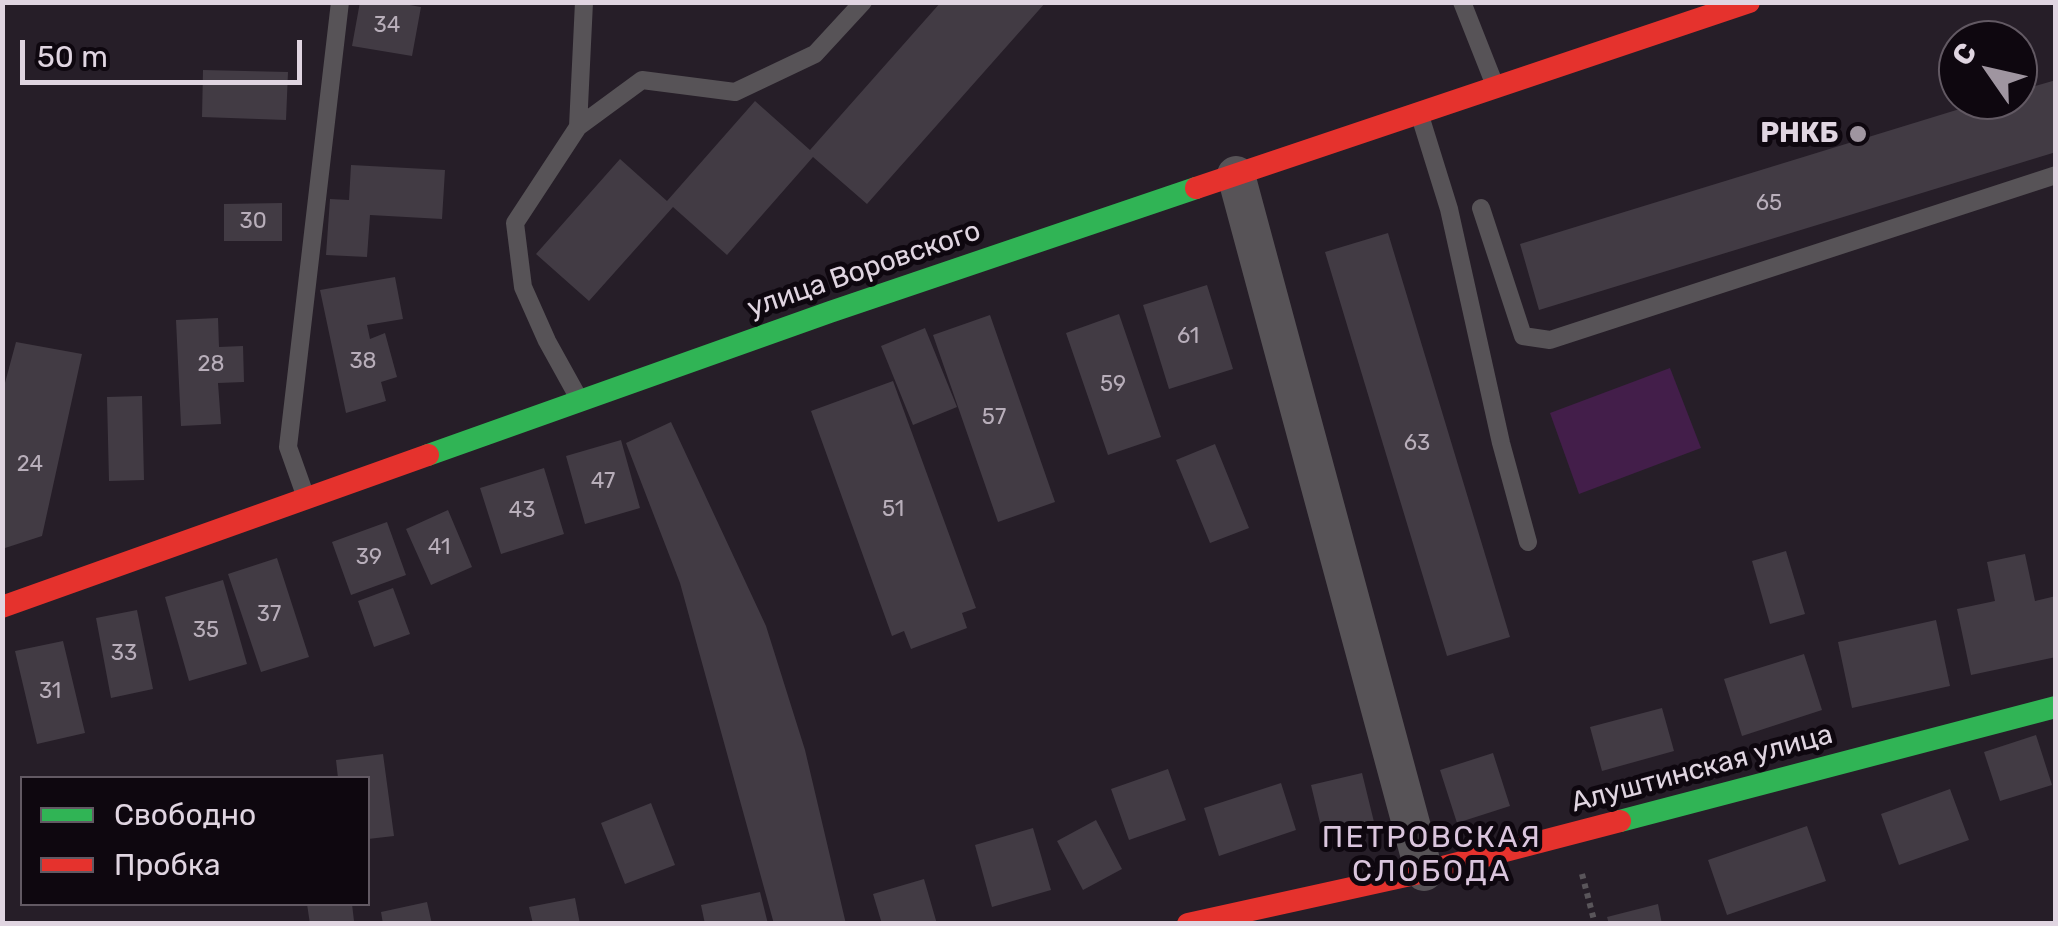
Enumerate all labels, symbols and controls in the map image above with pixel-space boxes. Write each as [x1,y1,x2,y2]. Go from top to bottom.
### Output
house number: 34 [374,13,400,39]
scale bar [25,20,308,82]
north arrow [1938,20,2038,120]
text: С [1945,37,1984,71]
text: 50 m [37,39,108,75]
place label: РНКБ [1760,117,1838,151]
marker: РНКБ [1847,123,1869,145]
house number: 65 [1756,191,1782,217]
house number: 30 [239,209,267,235]
street label: улица Воровского [743,214,985,326]
house number: 61 [1177,324,1199,350]
house number: 38 [349,349,377,375]
house number: 28 [198,352,224,378]
house number: 59 [1100,372,1126,398]
house number: 57 [982,405,1006,431]
house number: 63 [1404,431,1430,457]
house number: 24 [17,452,43,478]
house number: 47 [591,469,615,495]
house number: 51 [882,497,904,523]
house number: 43 [509,498,535,524]
house number: 41 [428,535,450,561]
house number: 39 [356,545,382,571]
house number: 37 [257,602,281,628]
house number: 35 [193,618,219,644]
house number: 33 [111,641,137,667]
house number: 31 [39,679,61,705]
street label: Алуштинская улица [1568,718,1836,820]
legend [20,776,370,906]
text: Свободно [114,797,256,833]
district label: ПЕТРОВСКАЯ СЛОБОДА [1322,820,1542,890]
text: Пробка [114,847,221,883]

